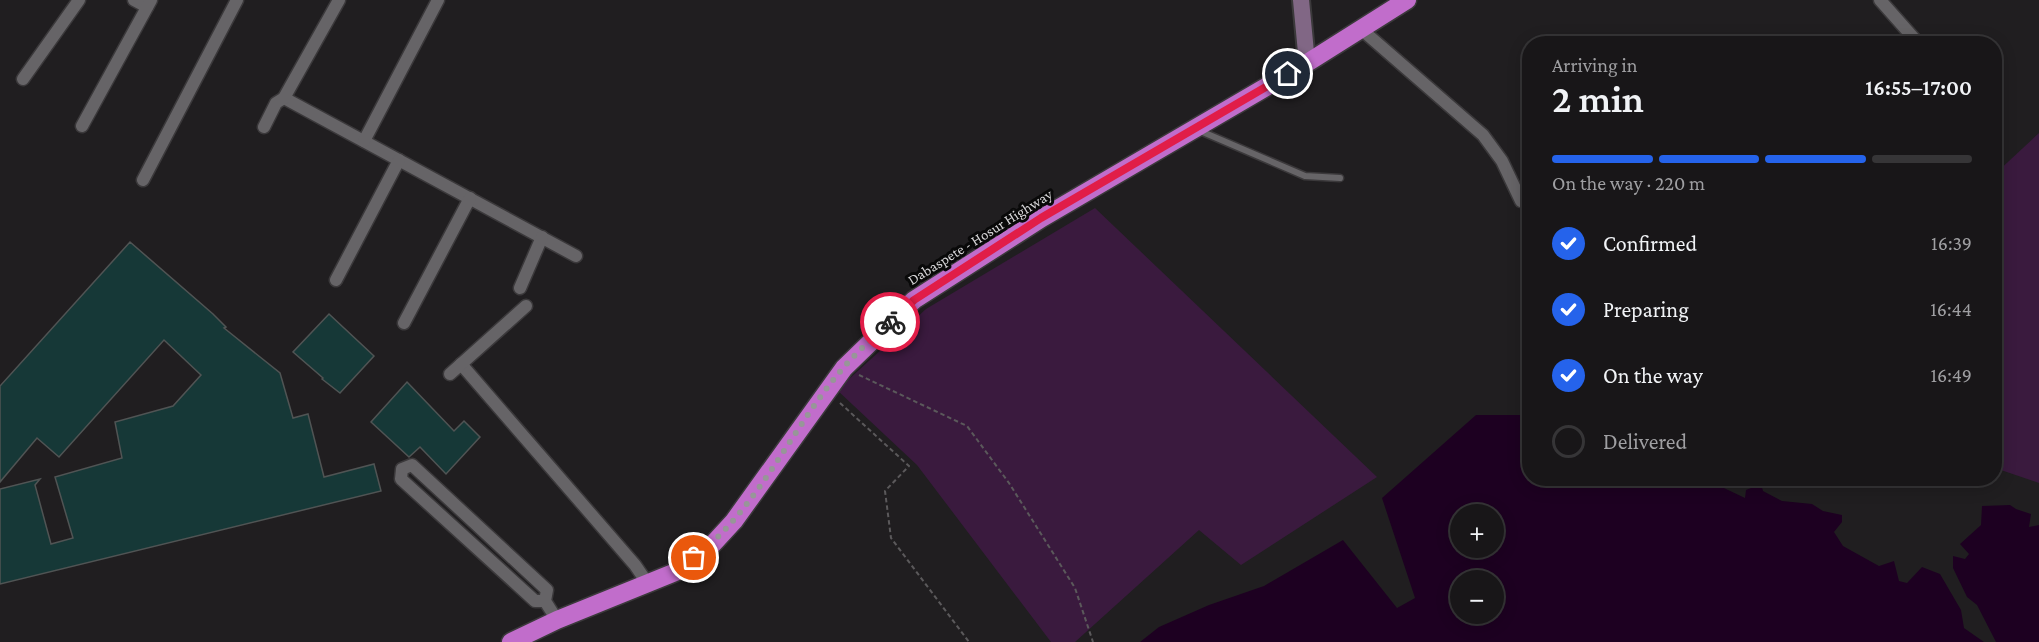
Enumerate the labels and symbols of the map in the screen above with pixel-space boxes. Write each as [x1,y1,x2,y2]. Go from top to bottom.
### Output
pin [1262,48,1313,99]
street label: Dabaspete - Hosur Highway [905,186,1056,289]
courier [860,292,920,352]
pin [668,532,719,583]

